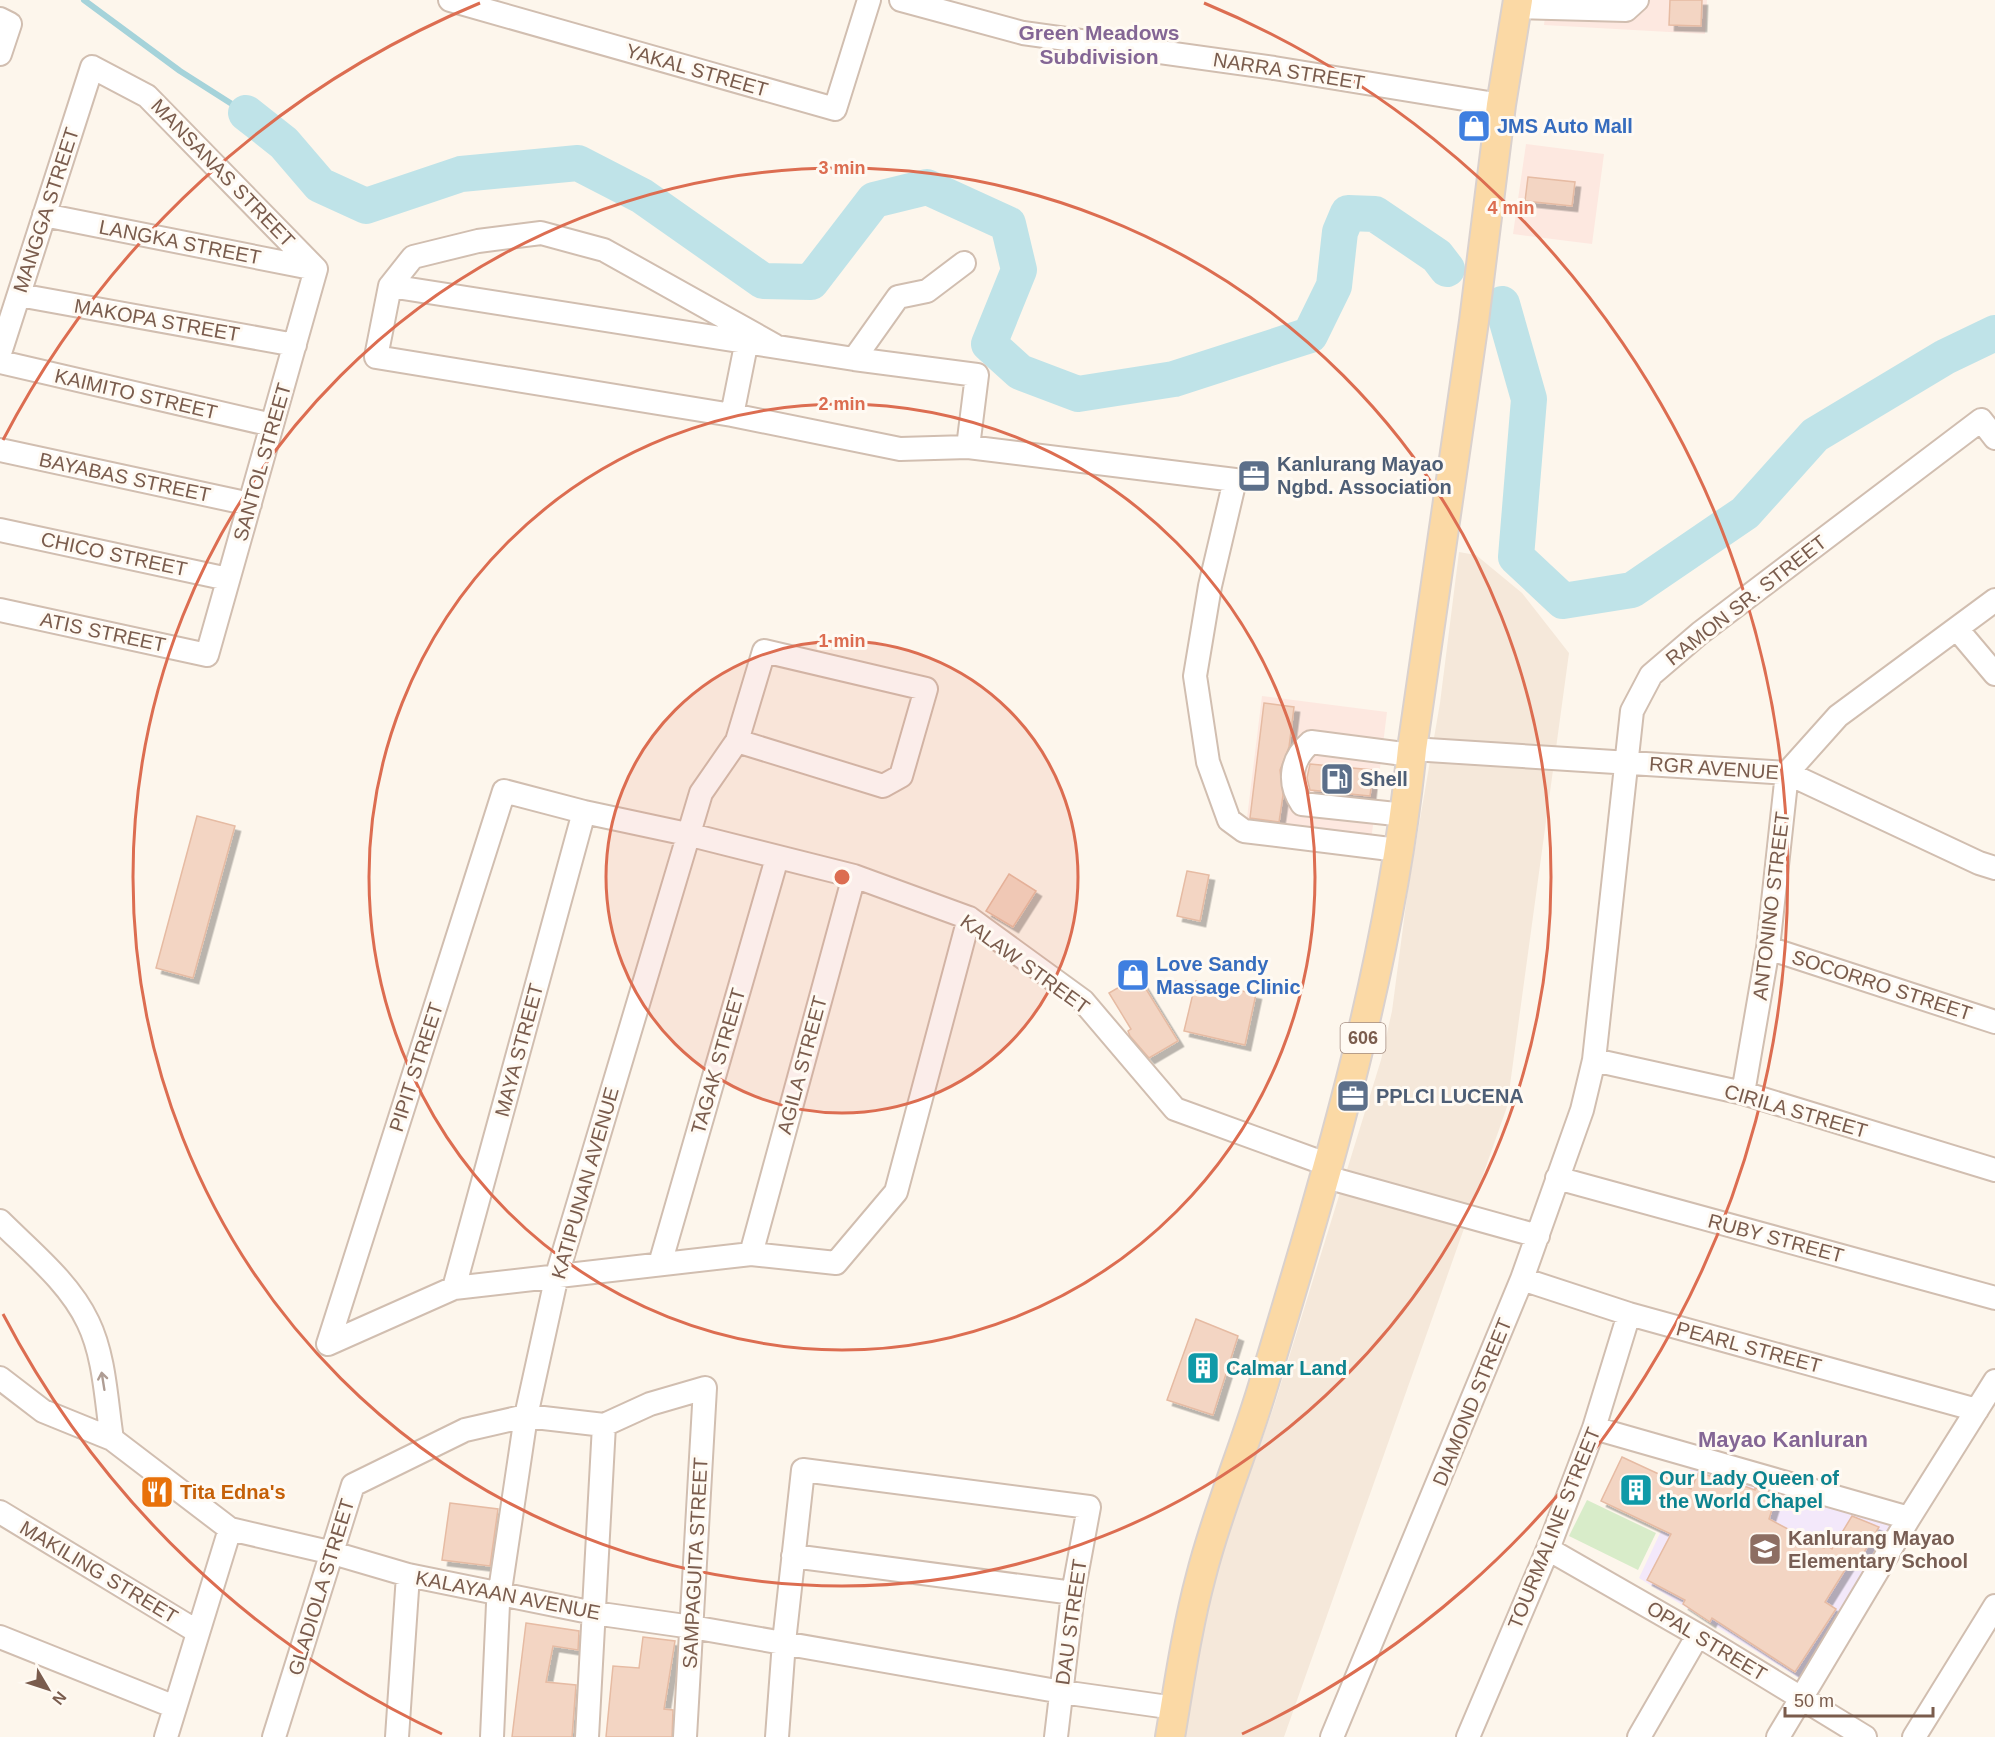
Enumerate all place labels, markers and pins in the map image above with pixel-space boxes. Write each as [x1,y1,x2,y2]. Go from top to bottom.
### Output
shop icon: JMS Auto Mall [1456,108,1492,144]
place label: JMS Auto Mall [1497,115,1633,137]
place label: Kanlurang Mayao Ngbd. Association [1277,453,1452,498]
office icon: Kanlurang Mayao Ngbd. Association [1236,458,1272,494]
fuel station icon: Shell [1319,761,1355,797]
place label: Shell [1360,768,1408,790]
centre of rings [832,867,852,887]
place label: Love Sandy Massage Clinic [1156,953,1301,998]
shop icon: Love Sandy Massage Clinic [1115,957,1151,993]
office icon: PPLCI LUCENA [1335,1078,1371,1114]
place label: PPLCI LUCENA [1376,1085,1524,1107]
building icon: Calmar Land [1185,1350,1221,1386]
place label: Calmar Land [1226,1357,1347,1379]
place label: Our Lady Queen of the World Chapel [1659,1467,1839,1512]
building icon: Our Lady Queen of the World Chapel [1618,1472,1654,1508]
restaurant icon: Tita Edna's [139,1474,175,1510]
place label: Tita Edna's [180,1481,286,1503]
place label: Kanlurang Mayao Elementary School [1788,1527,1968,1572]
school or university icon: Kanlurang Mayao Elementary School [1747,1531,1783,1567]

